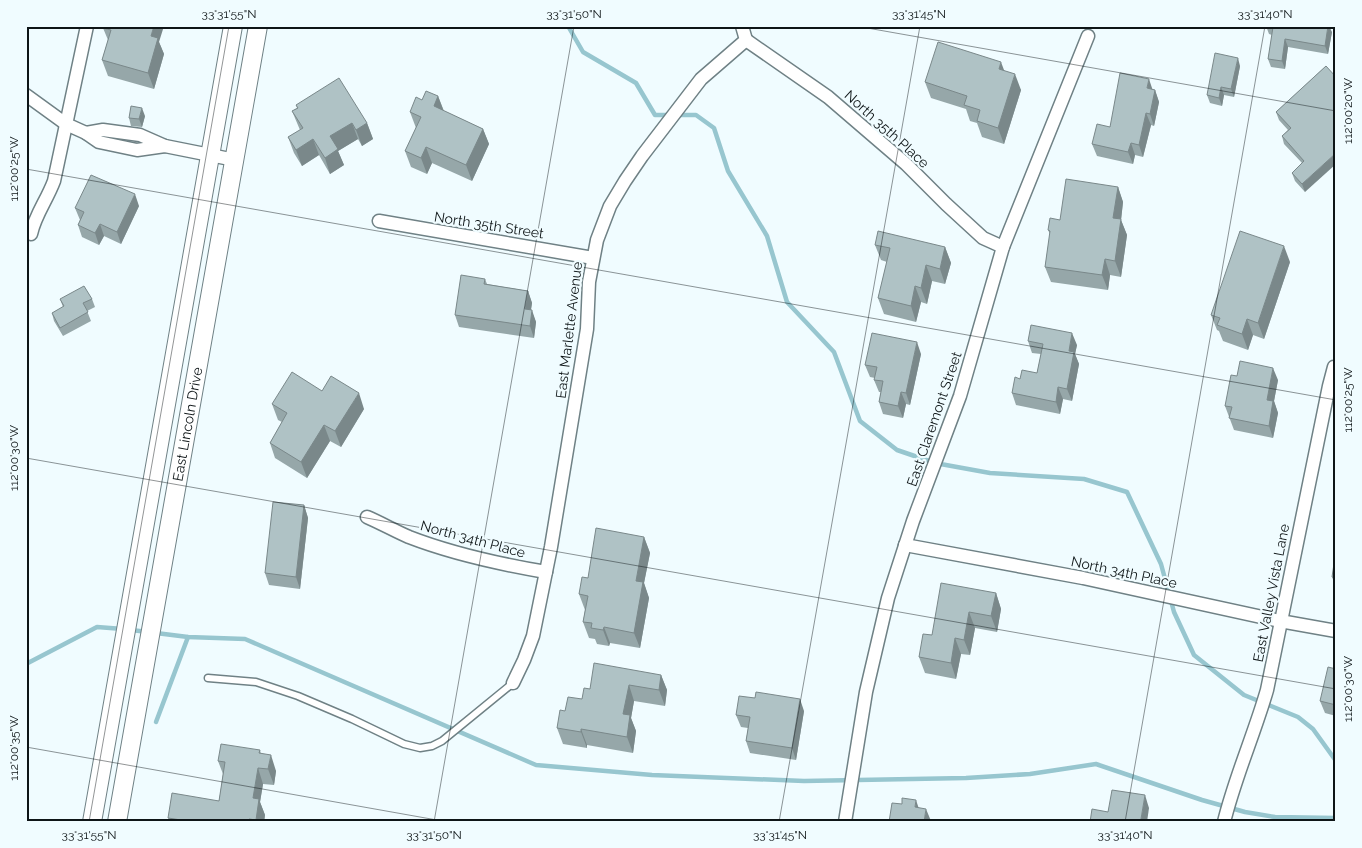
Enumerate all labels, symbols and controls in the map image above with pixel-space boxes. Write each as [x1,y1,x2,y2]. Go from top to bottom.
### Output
text: 33°31'55"N [202,7,256,21]
text: 33°31'50"N [546,7,602,21]
text: 33°31'45"N [892,7,946,21]
text: 33°31'40"N [1238,7,1292,21]
text: 112°00'20"W [1341,78,1355,144]
street label: North 35th Place [842,87,932,171]
text: 112°00'25"W [7,136,21,202]
street label: North 35th Street [433,208,545,242]
street label: East Marlette Avenue [553,261,585,399]
street label: East Claremont Street [903,349,965,488]
street label: East Lincoln Drive [170,366,205,482]
text: 112°00'25"W [1341,367,1355,433]
text: 112°00'30"W [7,425,21,491]
street label: North 34th Place [419,517,527,561]
street label: East Valley Vista Lane [1250,523,1292,663]
street label: North 34th Place [1070,553,1178,591]
text: 112°00'30"W [1341,656,1355,722]
text: 112°00'35"W [7,715,21,781]
text: 33°31'55"N [62,828,116,842]
text: 33°31'50"N [406,828,462,842]
text: 33°31'45"N [753,828,807,842]
text: 33°31'40"N [1098,828,1152,842]

